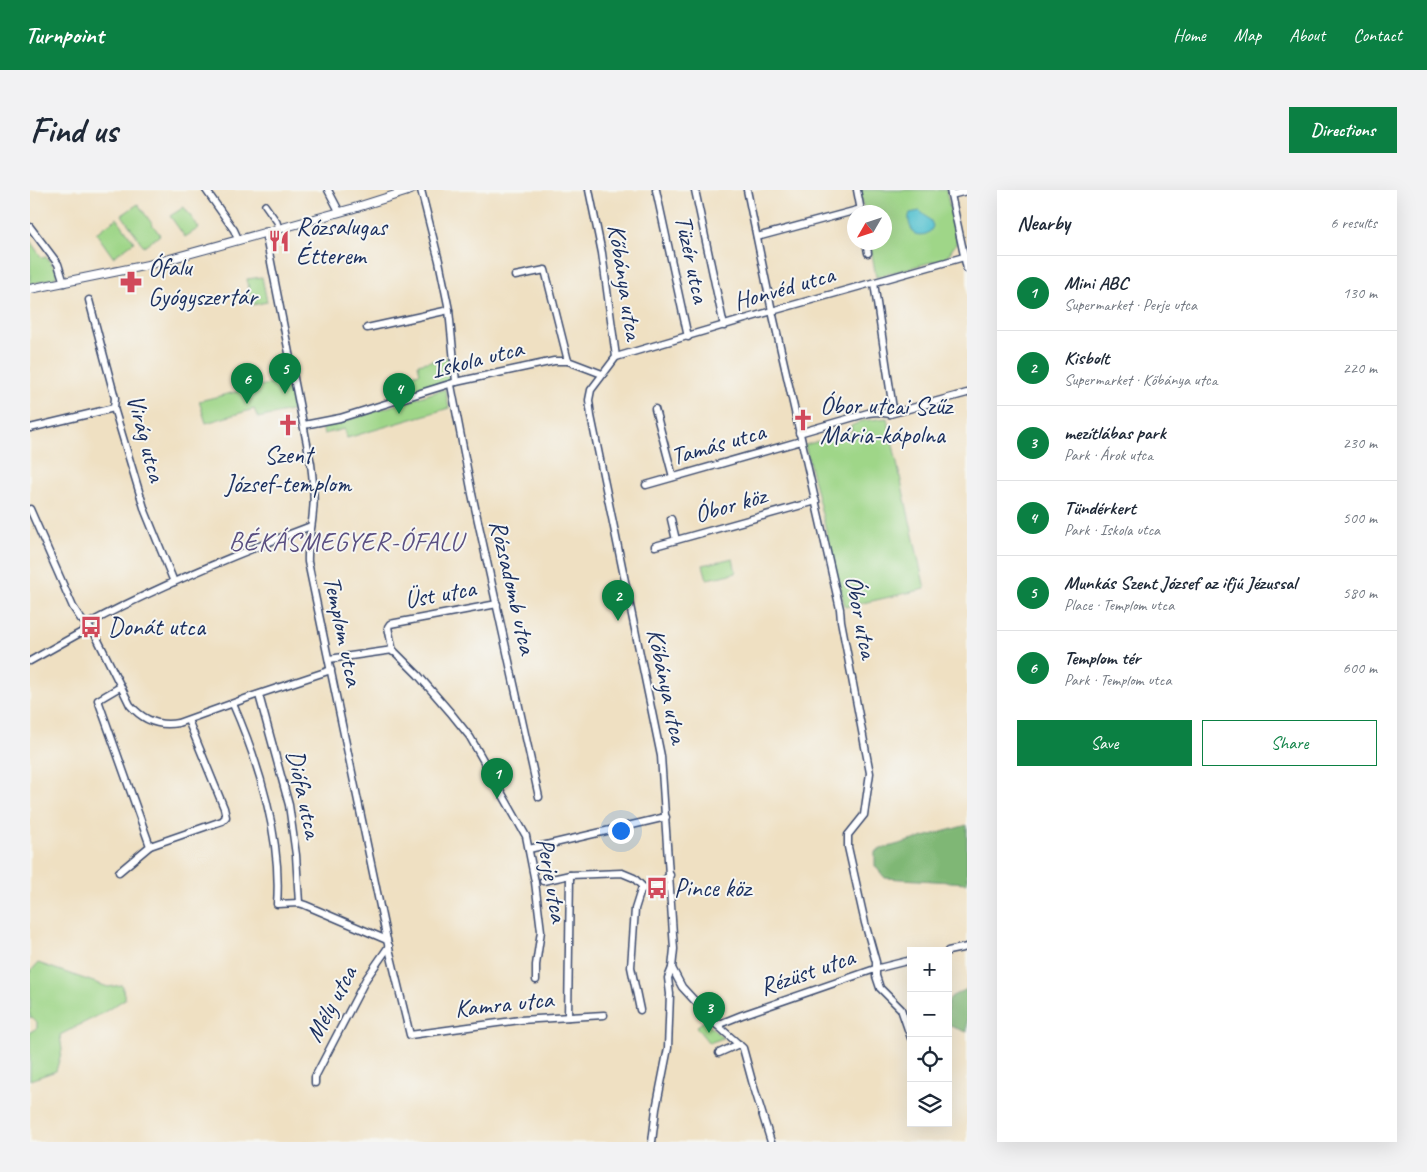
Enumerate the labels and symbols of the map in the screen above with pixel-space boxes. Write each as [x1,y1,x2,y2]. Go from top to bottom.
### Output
north arrow [847,205,892,250]
place label: Rózsalugas Étterem [296,211,389,272]
street label: Tüzér utca [667,212,717,308]
street label: Kőbánya utca [600,222,650,345]
restaurant icon: Rózsalugas Étterem [266,228,292,254]
place label: Ófalu Gyógyszertár [148,252,260,313]
street label: Honvéd utca [730,258,840,318]
pharmacy icon: Ófalu Gyógyszertár [118,269,144,295]
street label: Iskola utca [428,332,528,386]
pin: 5 [269,353,301,394]
pin: 6 [231,363,263,404]
pin: 4 [383,373,415,414]
place label: Óbor utcai Szűz Mária-kápolna [820,390,955,451]
street label: Virág utca [119,391,173,487]
church icon: Óbor utcai Szűz Mária-kápolna [790,407,816,433]
church icon: Szent József-templom [275,412,301,438]
street label: Tamás utca [667,415,771,473]
place label: Szent József-templom [224,439,353,500]
street label: Óbor köz [691,479,772,530]
street label: Rózsadomb utca [482,517,544,659]
district label: BÉKÁSMEGYER-ÓFALU [229,525,467,558]
street label: Üst utca [402,572,480,616]
street label: Templom utca [316,573,371,691]
street label: Óbor utca [837,573,885,664]
pin: 2 [602,580,634,621]
place label: Donát utca [108,611,207,643]
bus stop icon: Donát utca [78,614,104,640]
street label: Kőbánya utca [639,626,695,749]
street label: Diófa utca [279,747,330,844]
pin: 1 [481,758,513,799]
your location [608,818,634,844]
street label: Perje utca [529,835,575,927]
place label: Pince köz [674,872,754,904]
bus stop icon: Pince köz [644,875,670,901]
street label: Rézüst utca [755,940,860,1003]
street label: Mély utca [298,959,365,1047]
street label: Kamra utca [453,983,557,1025]
pin: 3 [693,992,725,1033]

